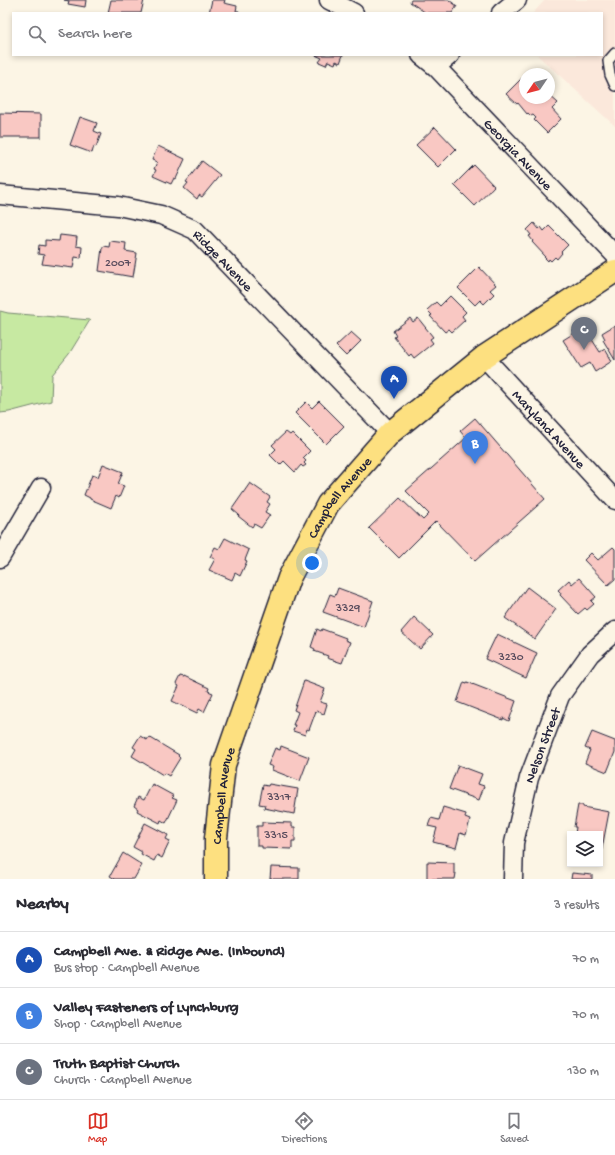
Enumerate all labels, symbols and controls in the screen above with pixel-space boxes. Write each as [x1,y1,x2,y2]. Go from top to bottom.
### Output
search box [12,12,603,56]
icon: search [26,23,48,45]
text: Search here [58,25,132,43]
north arrow [519,68,555,104]
street label: Georgia Avenue [479,116,555,195]
street label: Ridge Avenue [188,227,256,297]
house number: 2007 [105,257,132,271]
pin: C [571,317,597,350]
pin: A [381,366,407,399]
street label: Maryland Avenue [507,387,588,474]
pin: B [462,431,488,464]
street label: Campbell Avenue [305,453,377,542]
your location [302,553,322,573]
house number: 3329 [335,602,360,616]
house number: 3230 [497,651,524,665]
street label: Nelson Street [522,705,566,786]
street label: Campbell Avenue [210,745,241,844]
house number: 3317 [266,791,292,805]
house number: 3315 [263,829,288,843]
map controls [567,831,603,867]
button: layers [567,831,603,867]
text: Nearby [16,895,69,915]
text: 3 results [554,898,599,913]
text: Campbell Ave. & Ridge Ave. (Inbound) [54,943,285,961]
text: A [25,952,33,967]
text: 70 m [573,952,599,967]
text: Bus stop · Campbell Avenue [54,961,199,976]
text: Valley Fasteners of Lynchburg [54,999,239,1017]
text: B [26,1008,32,1023]
text: 70 m [573,1008,599,1023]
text: Shop · Campbell Avenue [54,1017,182,1032]
text: Truth Baptist Church [54,1055,180,1073]
text: C [25,1064,33,1079]
text: 130 m [567,1064,599,1079]
text: Church · Campbell Avenue [54,1073,192,1088]
tab: Map [87,1110,109,1146]
tab: Directions [282,1110,327,1146]
tab: Saved [500,1110,528,1146]

